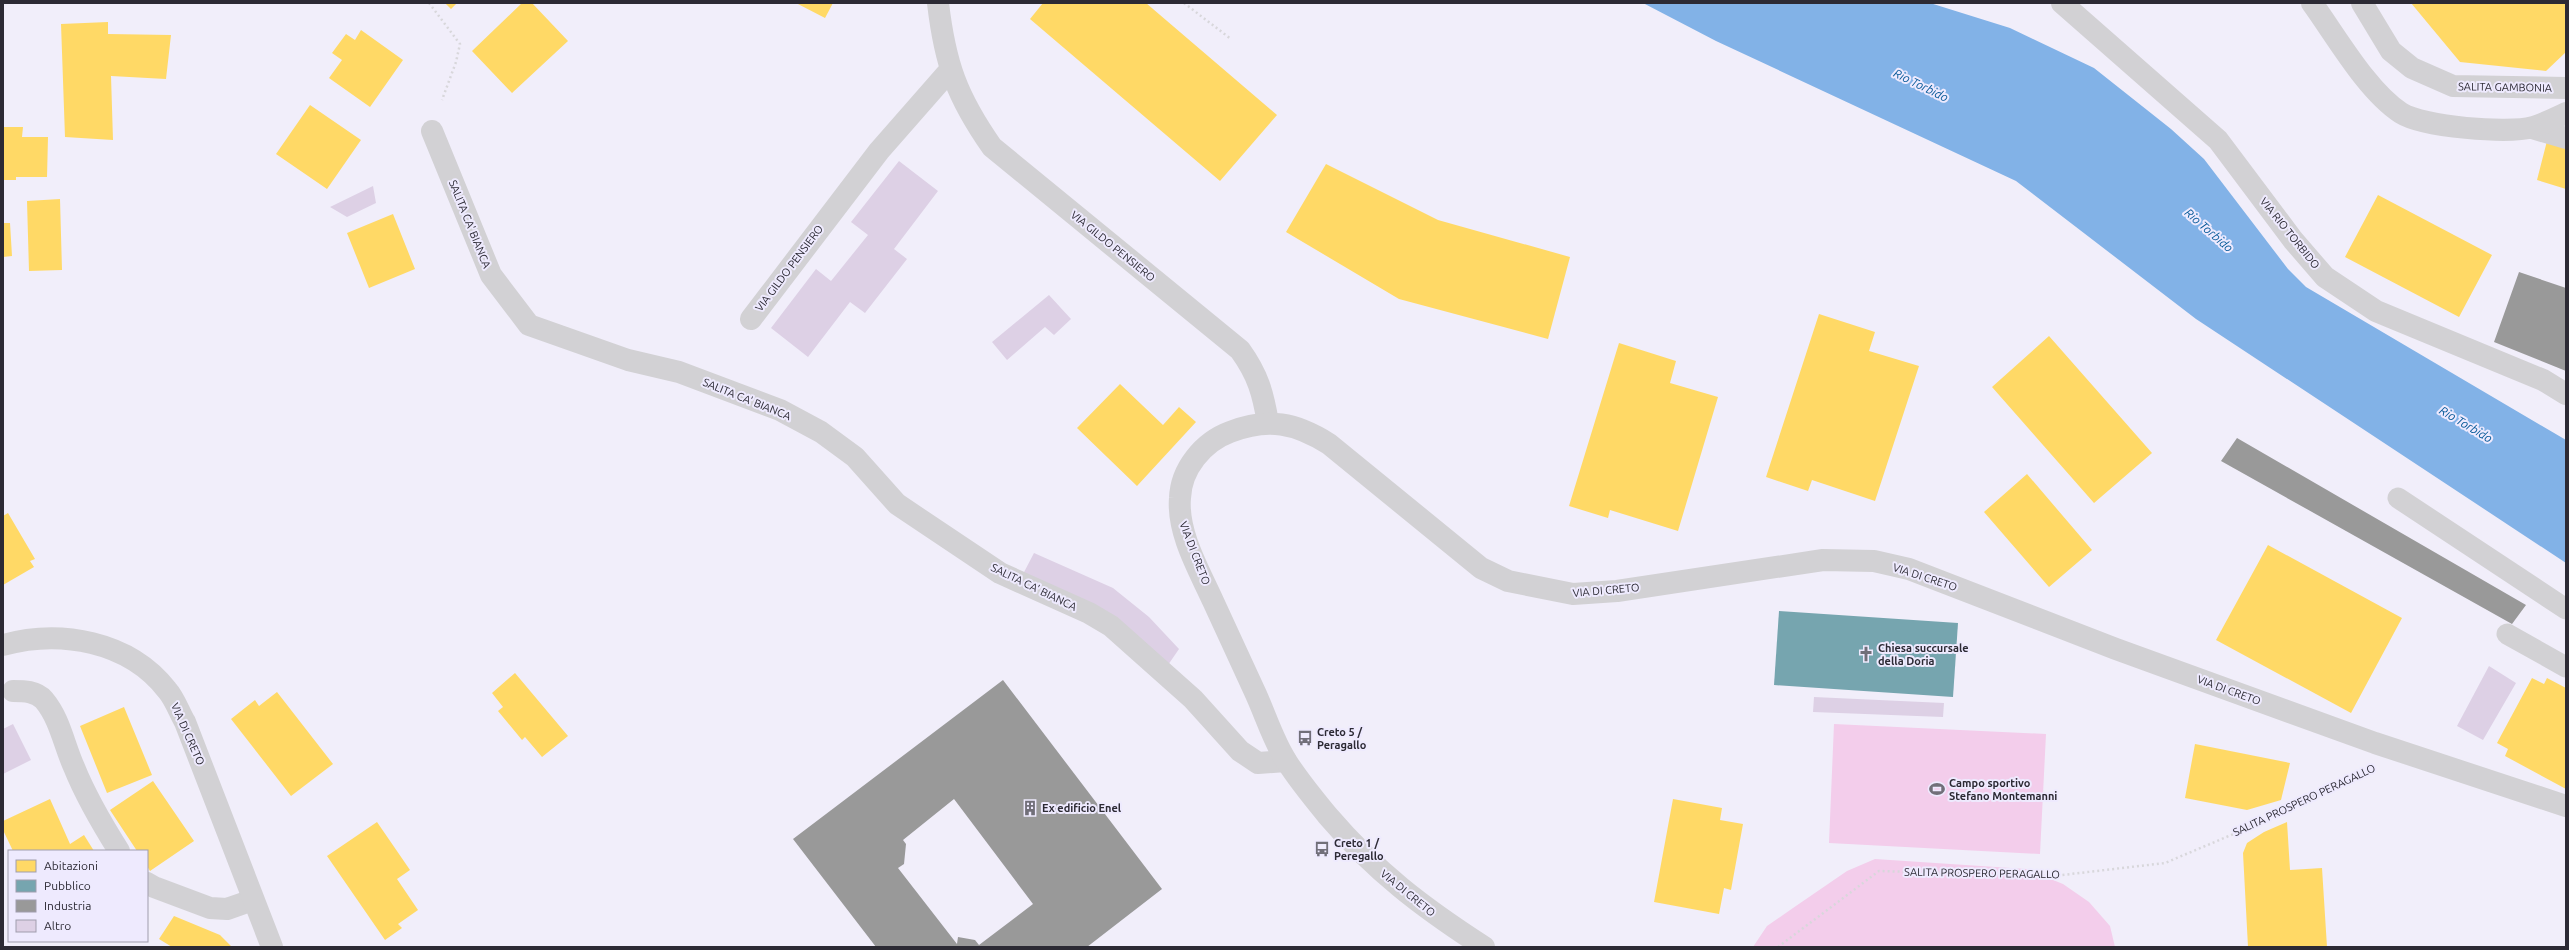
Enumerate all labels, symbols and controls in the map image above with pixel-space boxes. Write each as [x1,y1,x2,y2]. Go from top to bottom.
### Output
water label: Rio Torbido [1892,66,1951,104]
street label: SALITA GAMBONIA [2458,80,2553,94]
street label: SALITA CA' BIANCA [447,178,494,271]
street label: VIA RIO TORBIDO [2258,195,2322,271]
water label: Rio Torbido [2182,206,2236,255]
street label: VIA GILDO PENSIERO [1069,208,1157,284]
street label: VIA GILDO PENSIERO [753,223,825,313]
street label: SALITA CA' BIANCA [701,376,794,423]
water label: Rio Torbido [2437,403,2495,445]
street label: VIA DI CRETO [1177,520,1213,586]
street label: SALITA CA' BIANCA [989,561,1080,613]
street label: VIA DI CRETO [1891,561,1959,593]
street label: VIA DI CRETO [1572,581,1640,599]
place label: Chiesa succursale della Doria [1878,642,1969,667]
church icon: Chiesa succursale della Doria [1857,645,1875,663]
street label: VIA DI CRETO [2196,673,2262,707]
street label: VIA DI CRETO [169,701,207,767]
place label: Creto 5 / Peragallo [1317,726,1367,751]
bus stop icon: Creto 5 / Peragallo [1296,729,1314,747]
street label: SALITA PROSPERO PERAGALLO [2231,762,2377,838]
place label: Campo sportivo Stefano Montemanni [1949,777,2057,802]
sports icon: Campo sportivo Stefano Montemanni [1928,780,1946,798]
building icon: Ex edificio Enel [1021,799,1039,817]
place label: Ex edificio Enel [1042,802,1122,814]
place label: Creto 1 / Peregallo [1334,837,1384,862]
bus stop icon: Creto 1 / Peregallo [1313,840,1331,858]
legend [8,850,148,942]
text: Abitazioni [44,859,98,872]
street label: SALITA PROSPERO PERAGALLO [1904,866,2060,880]
street label: VIA DI CRETO [1378,867,1438,919]
text: Pubblico [44,879,91,892]
text: Industria [44,899,91,912]
text: Altro [44,919,71,932]

